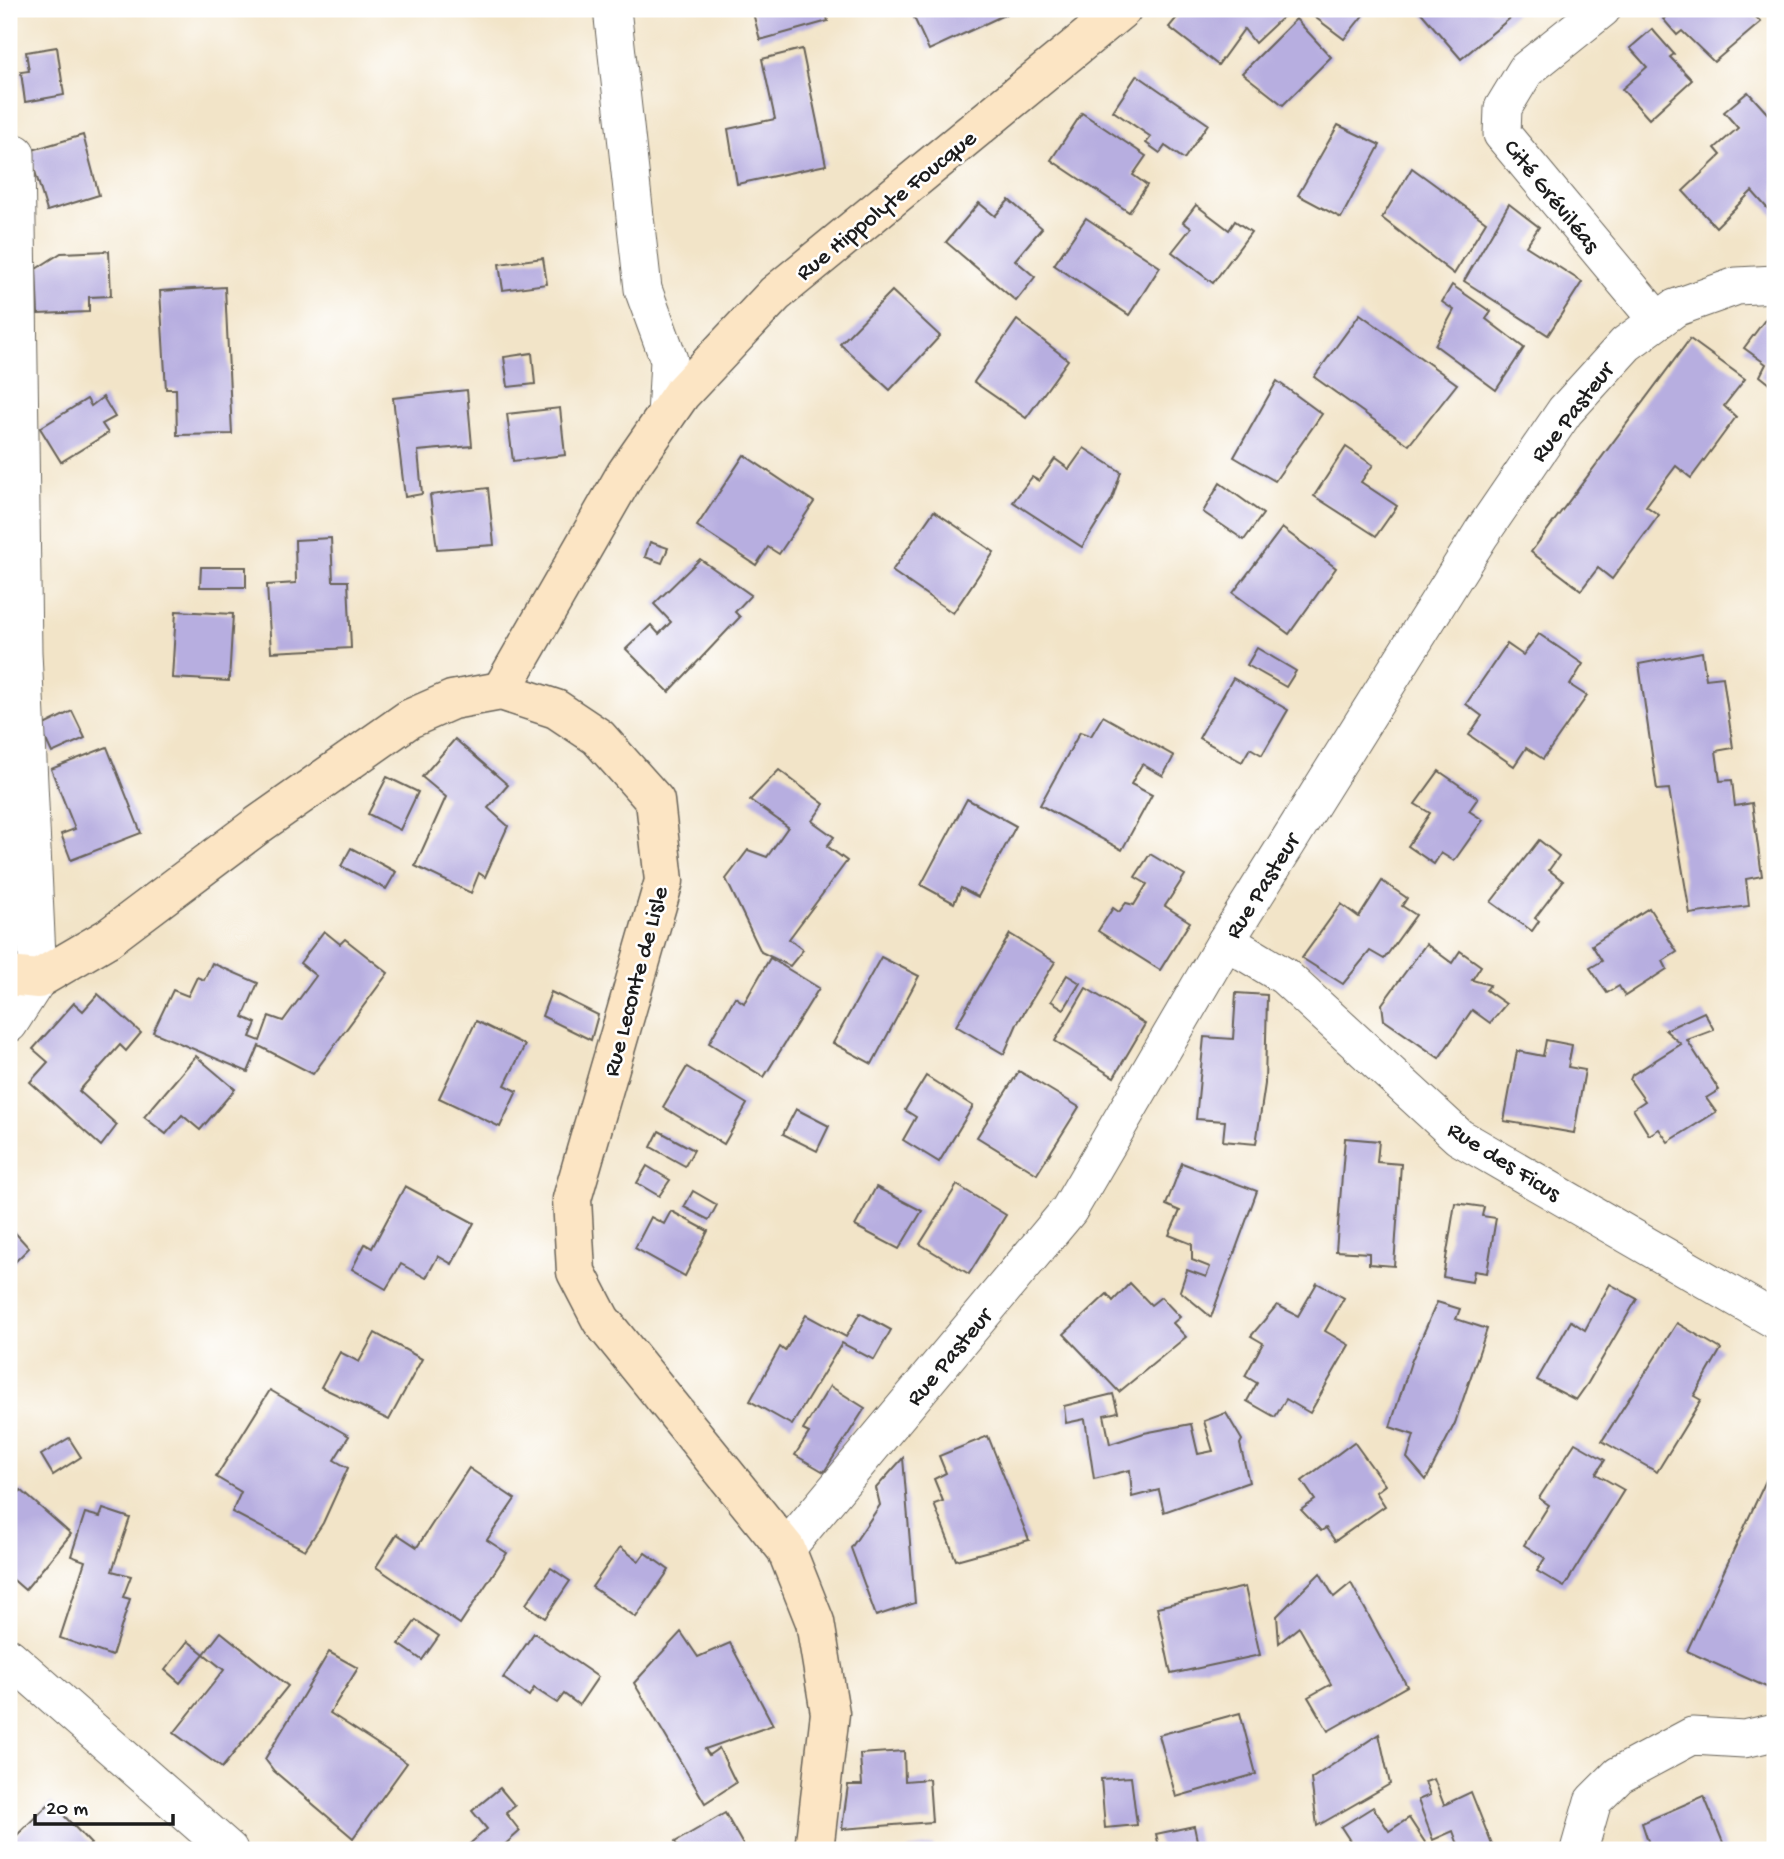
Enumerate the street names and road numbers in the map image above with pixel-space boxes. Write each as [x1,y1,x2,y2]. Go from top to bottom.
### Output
street label: Rue Hippolyte Foucque [791,125,984,288]
street label: Cité Gréviléas [1496,135,1606,261]
street label: Rue Pasteur [1526,355,1623,469]
street label: Rue Pasteur [1220,826,1309,945]
street label: Rue Leconte de Lisle [598,883,677,1080]
street label: Rue des Ficus [1441,1117,1566,1210]
street label: Rue Pasteur [901,1301,1002,1413]

